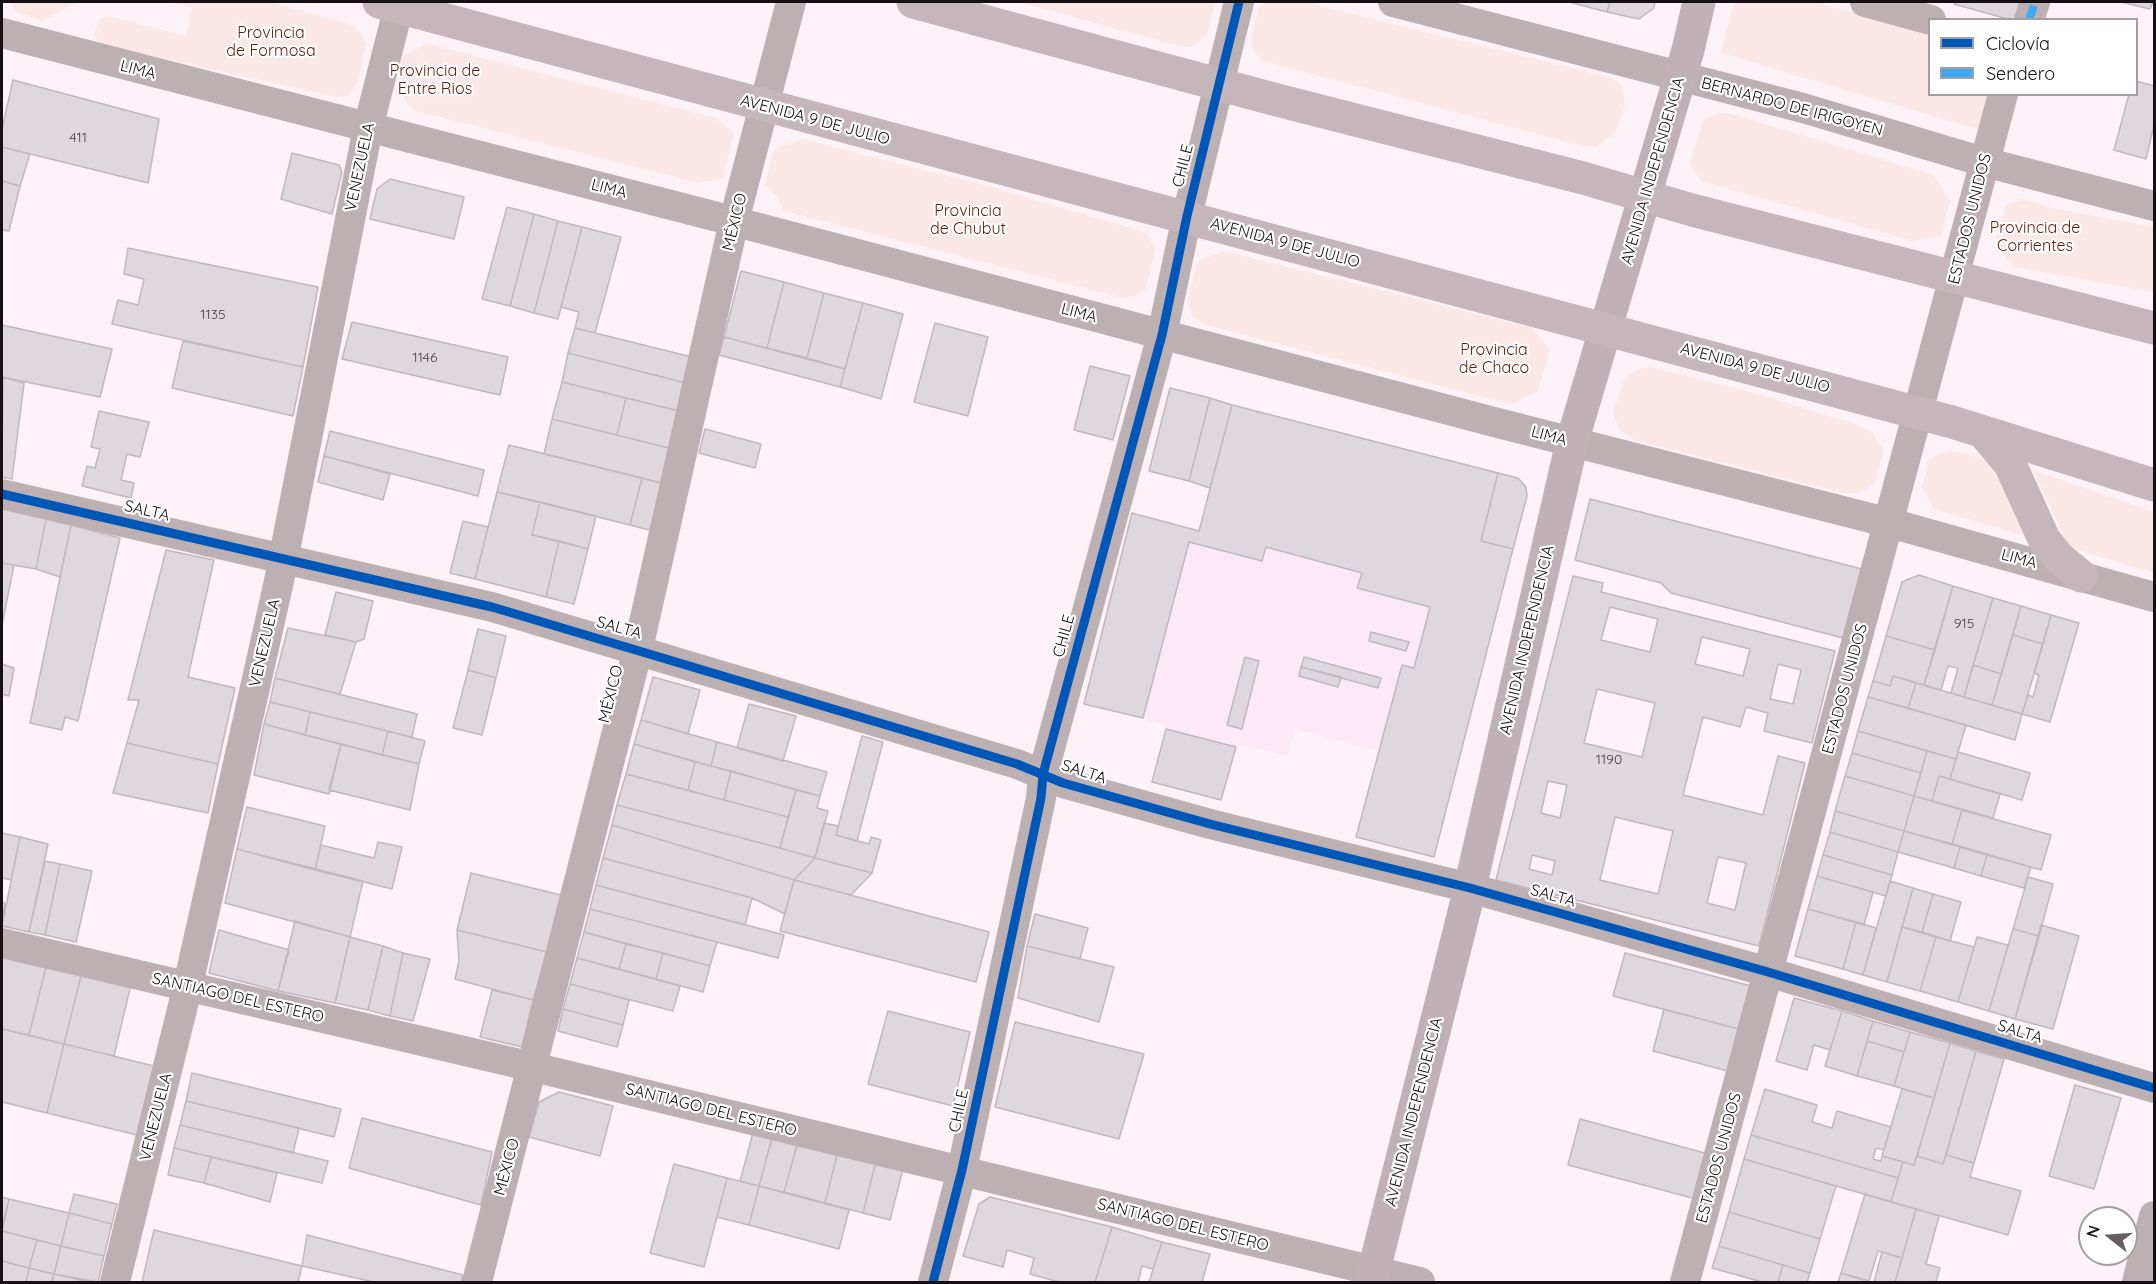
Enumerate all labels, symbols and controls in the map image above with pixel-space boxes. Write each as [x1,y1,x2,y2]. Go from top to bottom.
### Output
legend [1928,18,2138,96]
park label: Provincia de Formosa [226,23,316,61]
text: Ciclovía [1986,32,2050,55]
street label: LIMA [118,56,158,84]
park label: Provincia de Entre Rios [390,61,480,99]
text: Sendero [1986,62,2055,85]
street label: BERNARDO DE IRIGOYEN [1699,73,1885,141]
street label: AVENIDA INDEPENDENCIA [1617,75,1689,267]
street label: AVENIDA 9 DE JULIO [738,91,892,149]
street label: VENEZUELA [341,121,379,213]
house number: 411 [69,130,87,146]
street label: CHILE [1168,143,1198,189]
street label: ESTADOS UNIDOS [1944,152,1996,286]
street label: LIMA [589,175,629,203]
street label: MÉXICO [719,191,751,253]
park label: Provincia de Chubut [930,201,1006,239]
street label: AVENIDA 9 DE JULIO [1208,214,1362,272]
park label: Provincia de Corrientes [1990,218,2080,256]
street label: LIMA [1059,299,1099,327]
house number: 1135 [200,307,226,323]
street label: AVENIDA 9 DE JULIO [1678,339,1832,397]
park label: Provincia de Chaco [1459,340,1529,378]
house number: 1146 [412,350,438,366]
street label: LIMA [1529,422,1569,450]
street label: SALTA [122,496,172,526]
street label: AVENIDA INDEPENDENCIA [1496,543,1558,737]
street label: LIMA [1999,545,2039,573]
street label: VENEZUELA [246,597,284,689]
street label: SALTA [594,612,644,644]
street label: CHILE [1049,612,1079,660]
house number: 915 [1954,616,1974,632]
street label: ESTADOS UNIDOS [1818,622,1872,756]
street label: MÉXICO [595,663,627,725]
house number: 1190 [1596,752,1622,768]
street label: SALTA [1059,756,1109,788]
street label: SALTA [1528,880,1578,912]
street label: SANTIAGO DEL ESTERO [150,969,326,1027]
street label: AVENIDA INDEPENDENCIA [1381,1016,1447,1208]
street label: SALTA [1995,1016,2045,1048]
street label: VENEZUELA [136,1071,176,1163]
street label: SANTIAGO DEL ESTERO [623,1079,799,1141]
street label: CHILE [945,1088,973,1134]
street label: ESTADOS UNIDOS [1692,1091,1746,1225]
street label: MÉXICO [490,1136,524,1198]
street label: SANTIAGO DEL ESTERO [1095,1194,1271,1256]
north arrow [2078,1206,2138,1266]
text: N [2081,1223,2104,1240]

